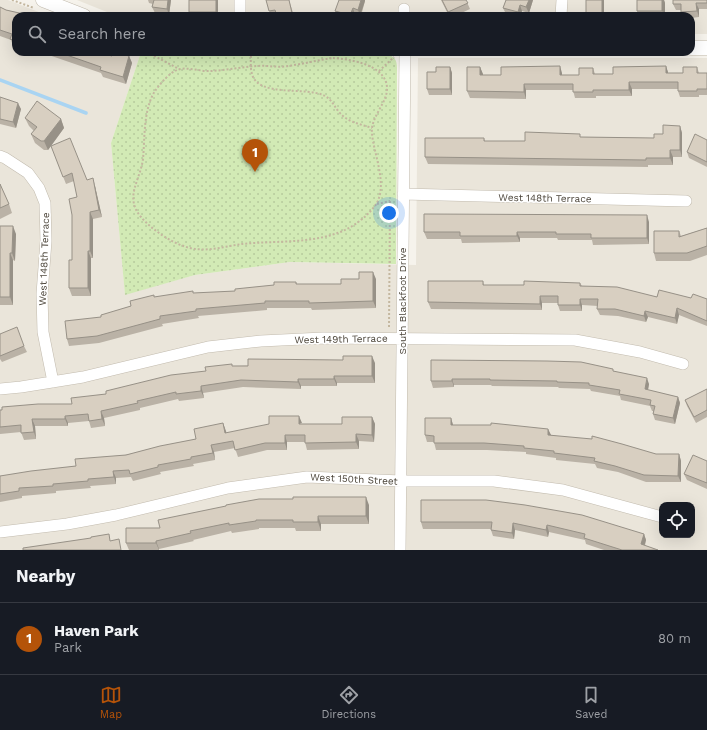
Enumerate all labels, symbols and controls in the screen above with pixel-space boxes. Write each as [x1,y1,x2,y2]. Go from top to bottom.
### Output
search box [12,12,695,56]
icon: search [26,23,48,45]
text: Search here [58,25,146,43]
pin: 1 [242,139,268,172]
street label: West 148th Terrace [498,192,592,204]
your location [379,203,399,223]
street label: West 148th Terrace [37,212,51,306]
street label: South Blackfoot Drive [397,247,408,355]
street label: West 149th Terrace [294,333,388,345]
street label: West 150th Street [310,471,399,487]
map controls [659,502,695,538]
button: locate [659,502,695,538]
text: Nearby [16,566,75,586]
text: Haven Park [54,622,139,640]
text: 1 [26,631,32,646]
text: 80 m [658,631,691,646]
text: Park [54,640,82,655]
tab: Map [100,684,122,721]
tab: Directions [322,684,376,721]
tab: Saved [575,684,607,721]

